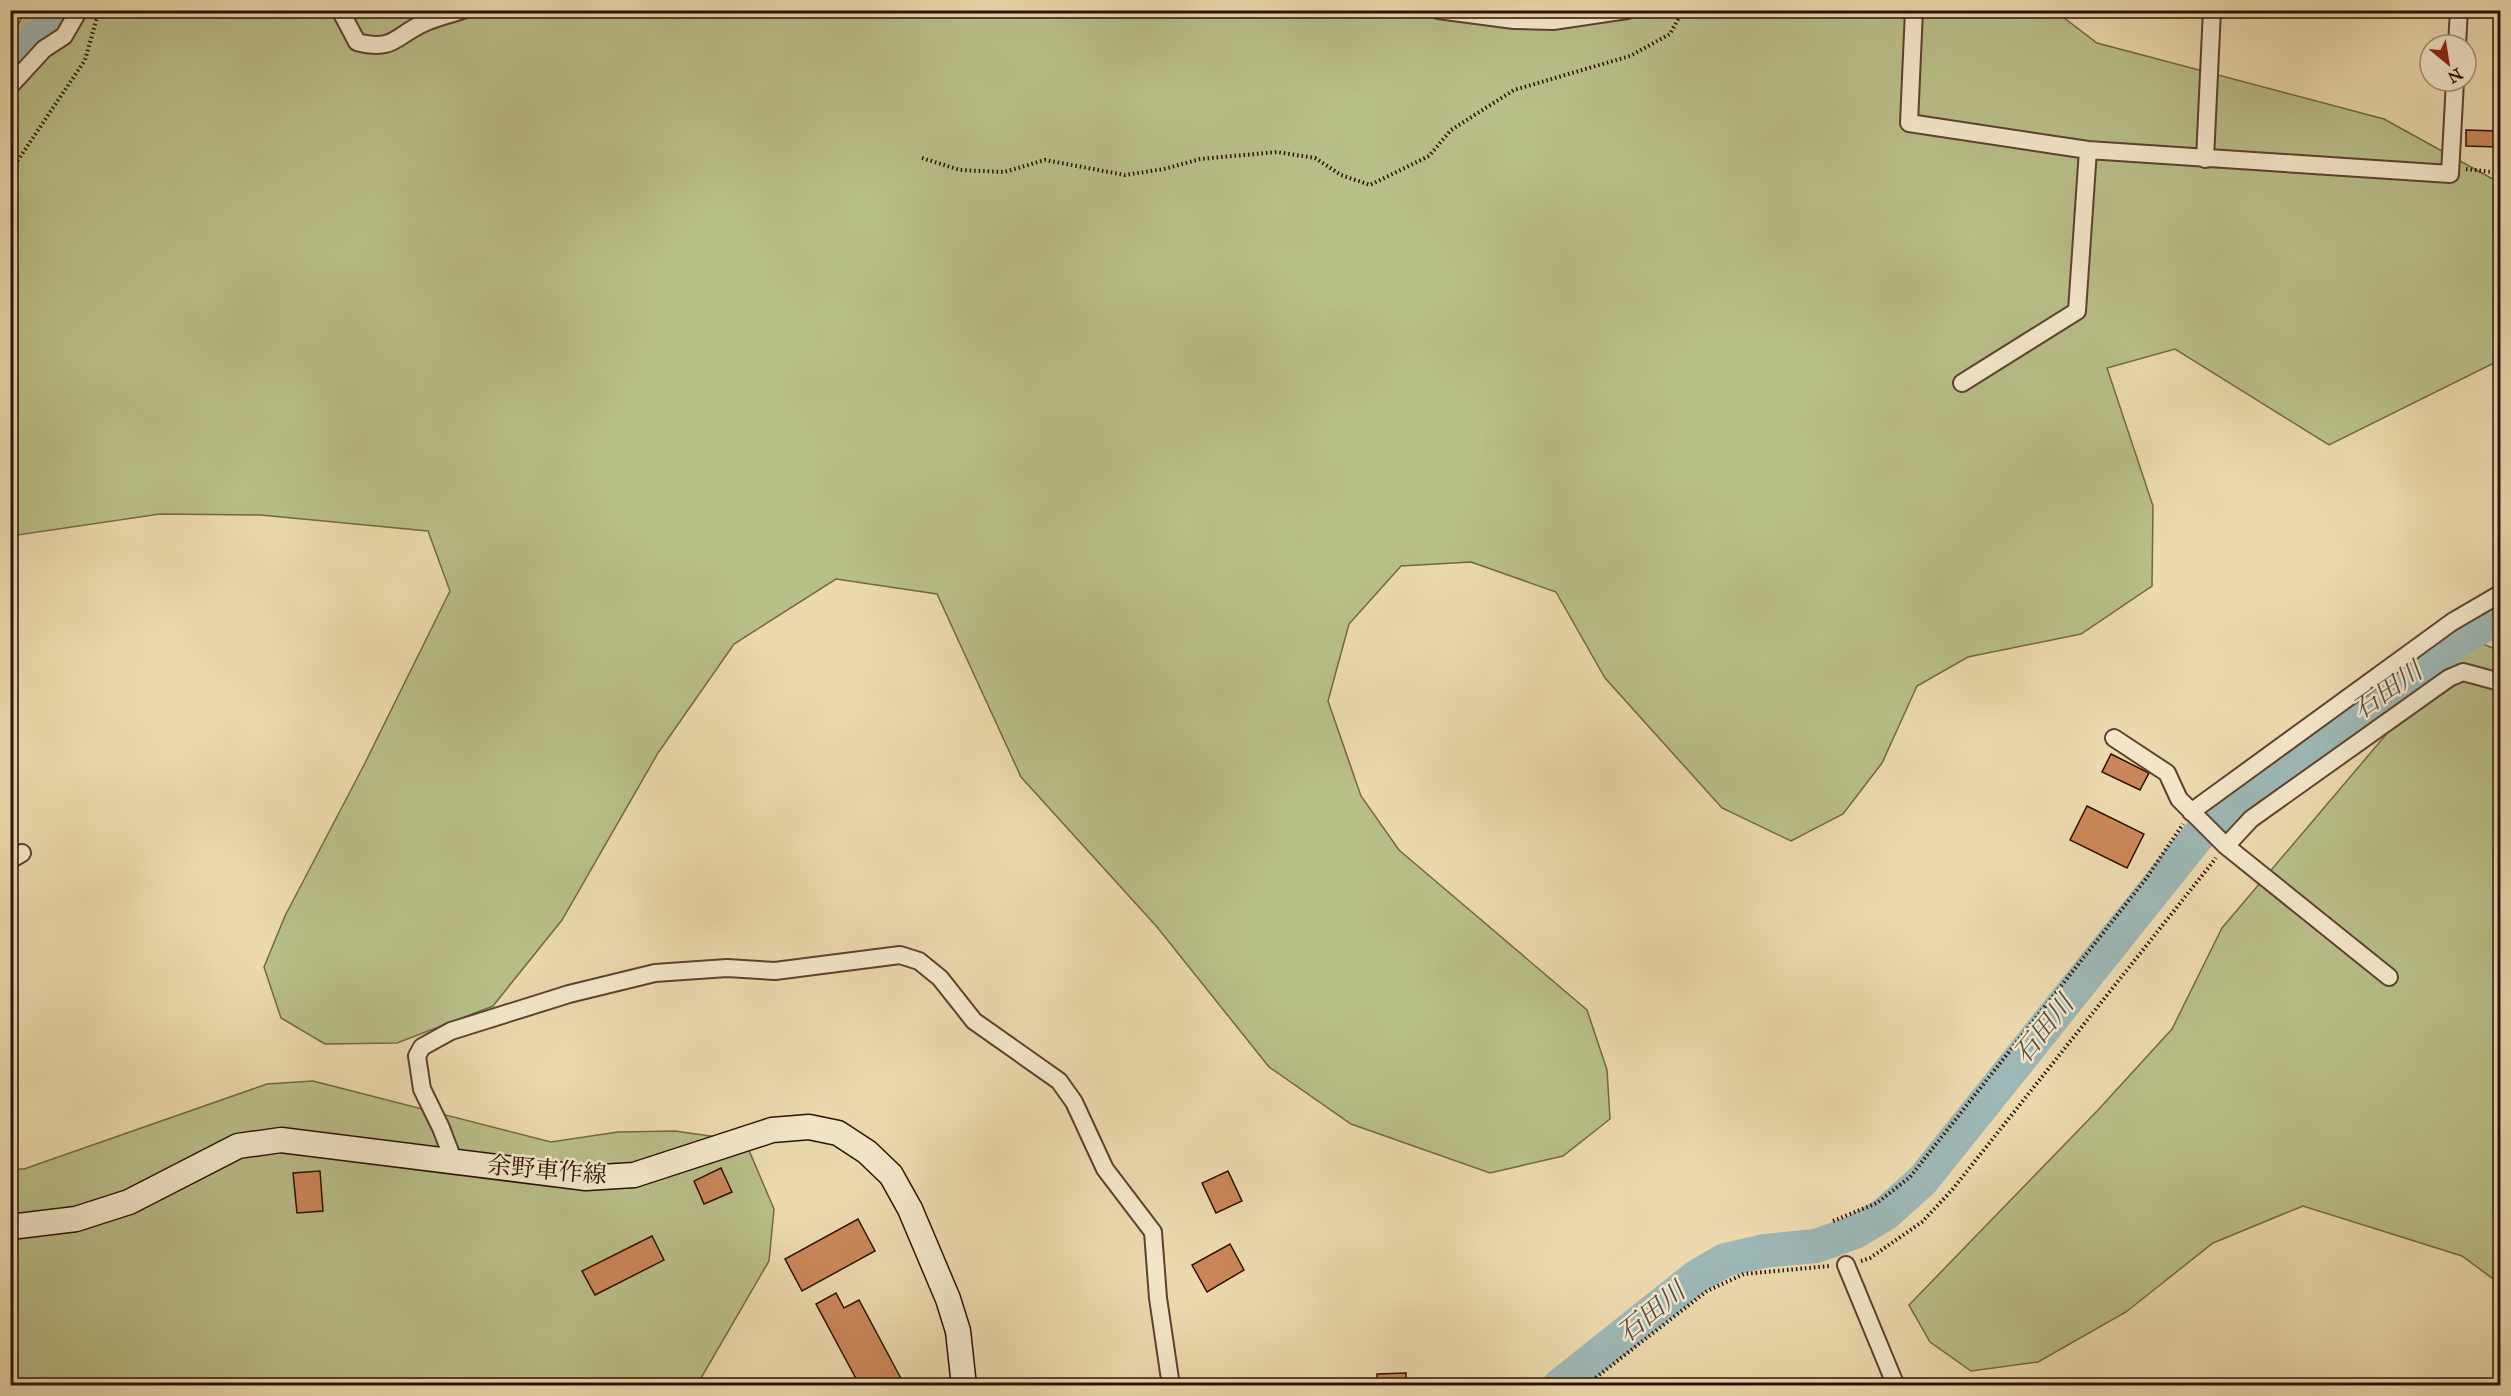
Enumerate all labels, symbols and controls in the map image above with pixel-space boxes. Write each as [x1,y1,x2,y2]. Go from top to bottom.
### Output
north arrow [2418,33,2478,93]
text: N [2444,64,2466,87]
water label: 石田川 [2346,653,2431,725]
water label: 石田川 [2006,986,2082,1069]
street label: 余野車作線 [486,1150,608,1190]
water label: 石田川 [1611,1273,1694,1349]

